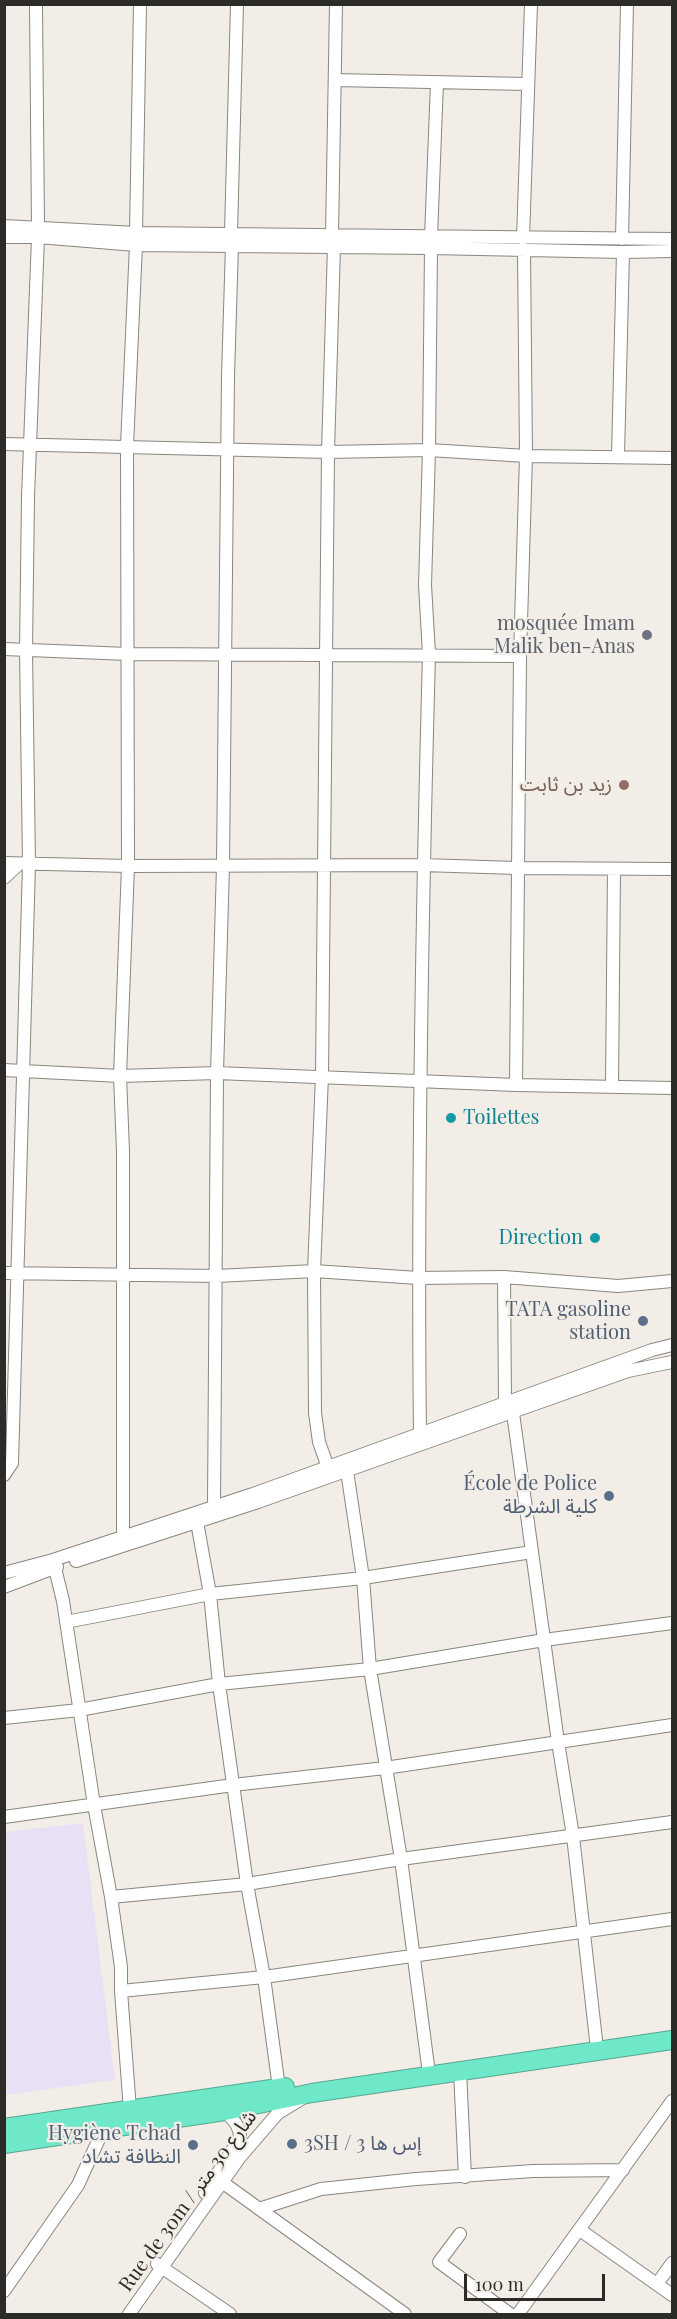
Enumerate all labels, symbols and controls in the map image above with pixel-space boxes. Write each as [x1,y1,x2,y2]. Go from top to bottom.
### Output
place label: mosquée Imam Malik ben-Anas [494,612,635,659]
marker: mosquée Imam Malik ben-Anas [640,628,654,642]
place label: زيد بن ثابت [520,773,612,797]
marker: زيد بن ثابت [617,778,631,792]
place label: Toilettes [463,1106,539,1130]
marker: Toilettes [444,1111,458,1125]
place label: Direction [499,1226,583,1250]
marker: Direction [588,1231,602,1245]
place label: TATA gasoline station [505,1298,631,1345]
marker: TATA gasoline station [636,1314,650,1328]
place label: École de Police كلية الشرطة [463,1472,597,1519]
marker: École de Police كلية الشرطة [602,1489,616,1503]
street label: Rue de 30m / شارع 30 متر [114,2106,262,2296]
place label: Hygiène Tchad النظافة تشاد [48,2122,181,2169]
place label: 3SH / 3 إس ها [304,2132,422,2156]
marker: 3SH / 3 إس ها [285,2137,299,2151]
marker: Hygiène Tchad النظافة تشاد [186,2138,200,2152]
scale bar [467,2262,608,2300]
text: 100 m [475,2272,524,2296]

